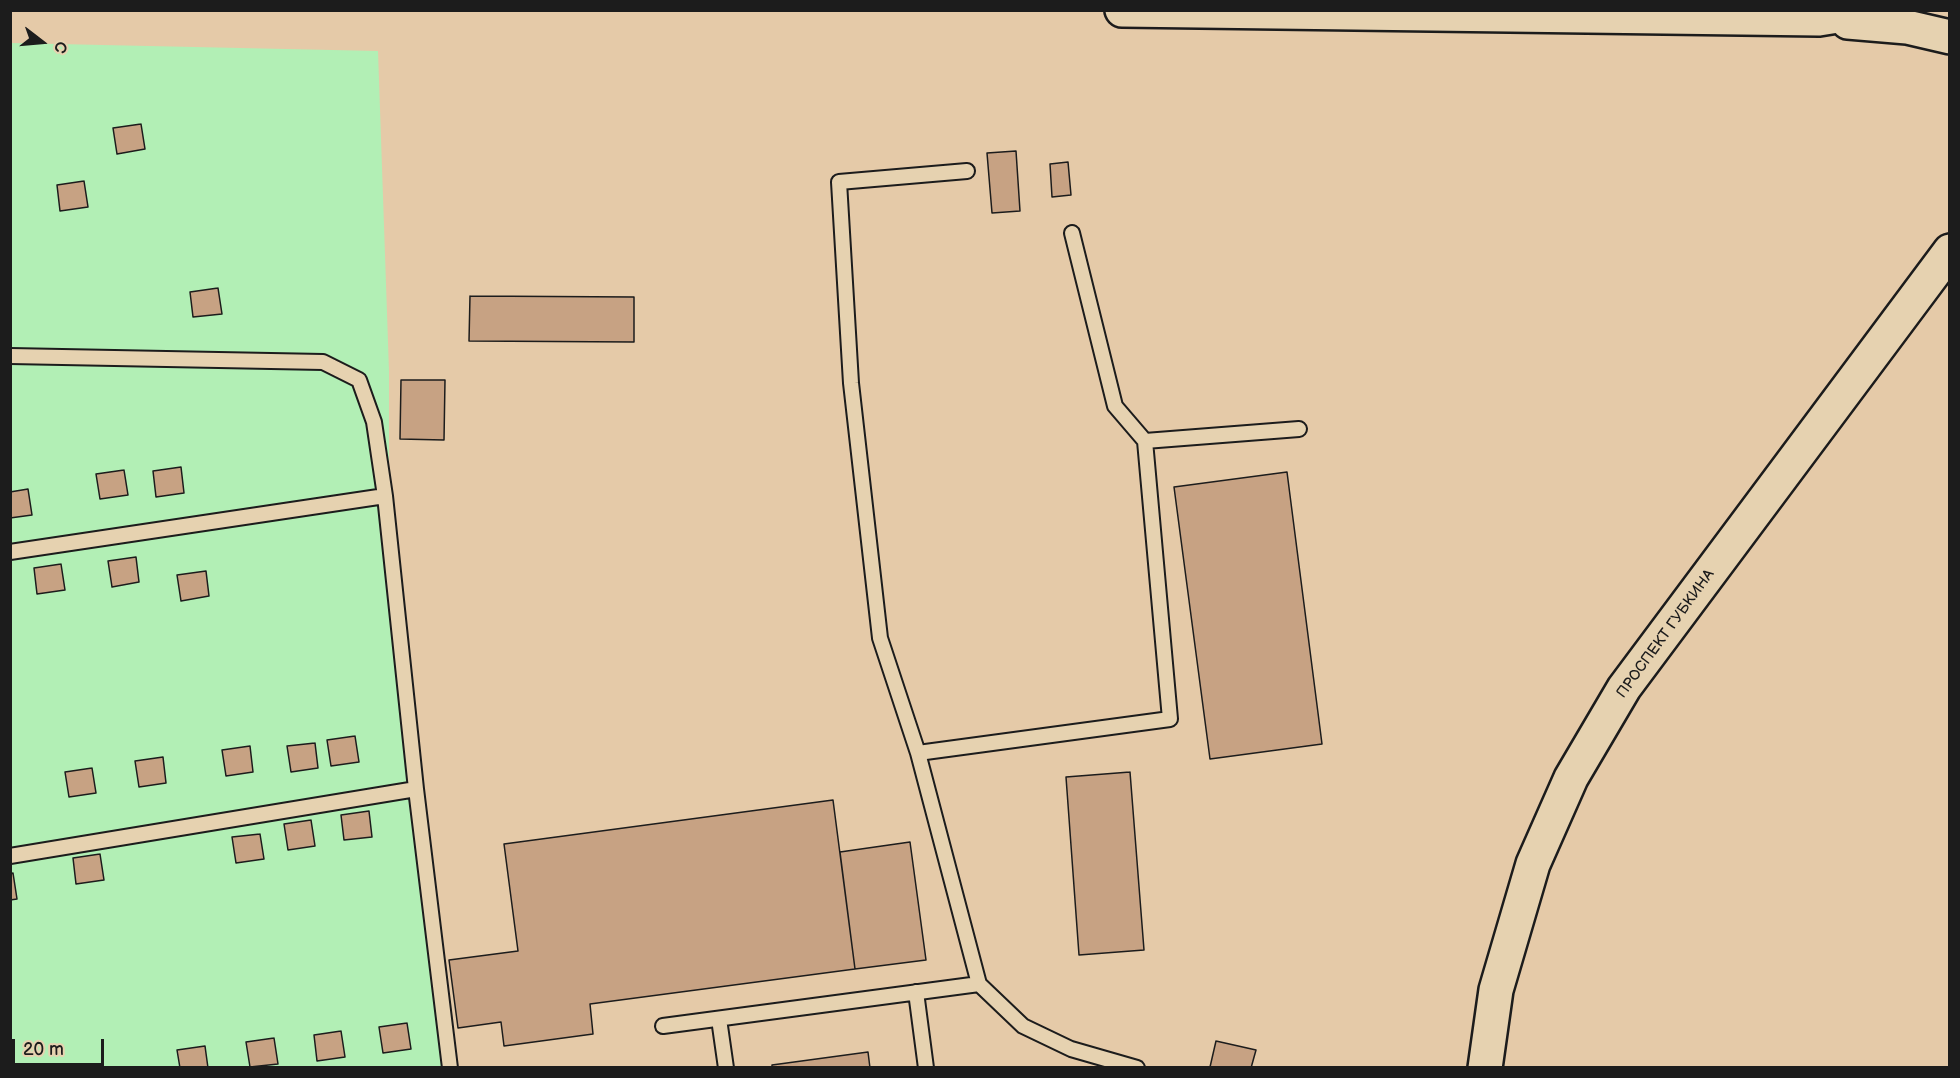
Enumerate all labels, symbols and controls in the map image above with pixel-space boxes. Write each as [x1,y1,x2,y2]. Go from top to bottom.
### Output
north arrow [12,12,72,72]
text: С [49,39,70,55]
street label: ПРОСПЕКТ ГУБКИНА [1613,566,1719,702]
scale bar [15,1027,106,1065]
text: 20 m [23,1039,64,1060]

